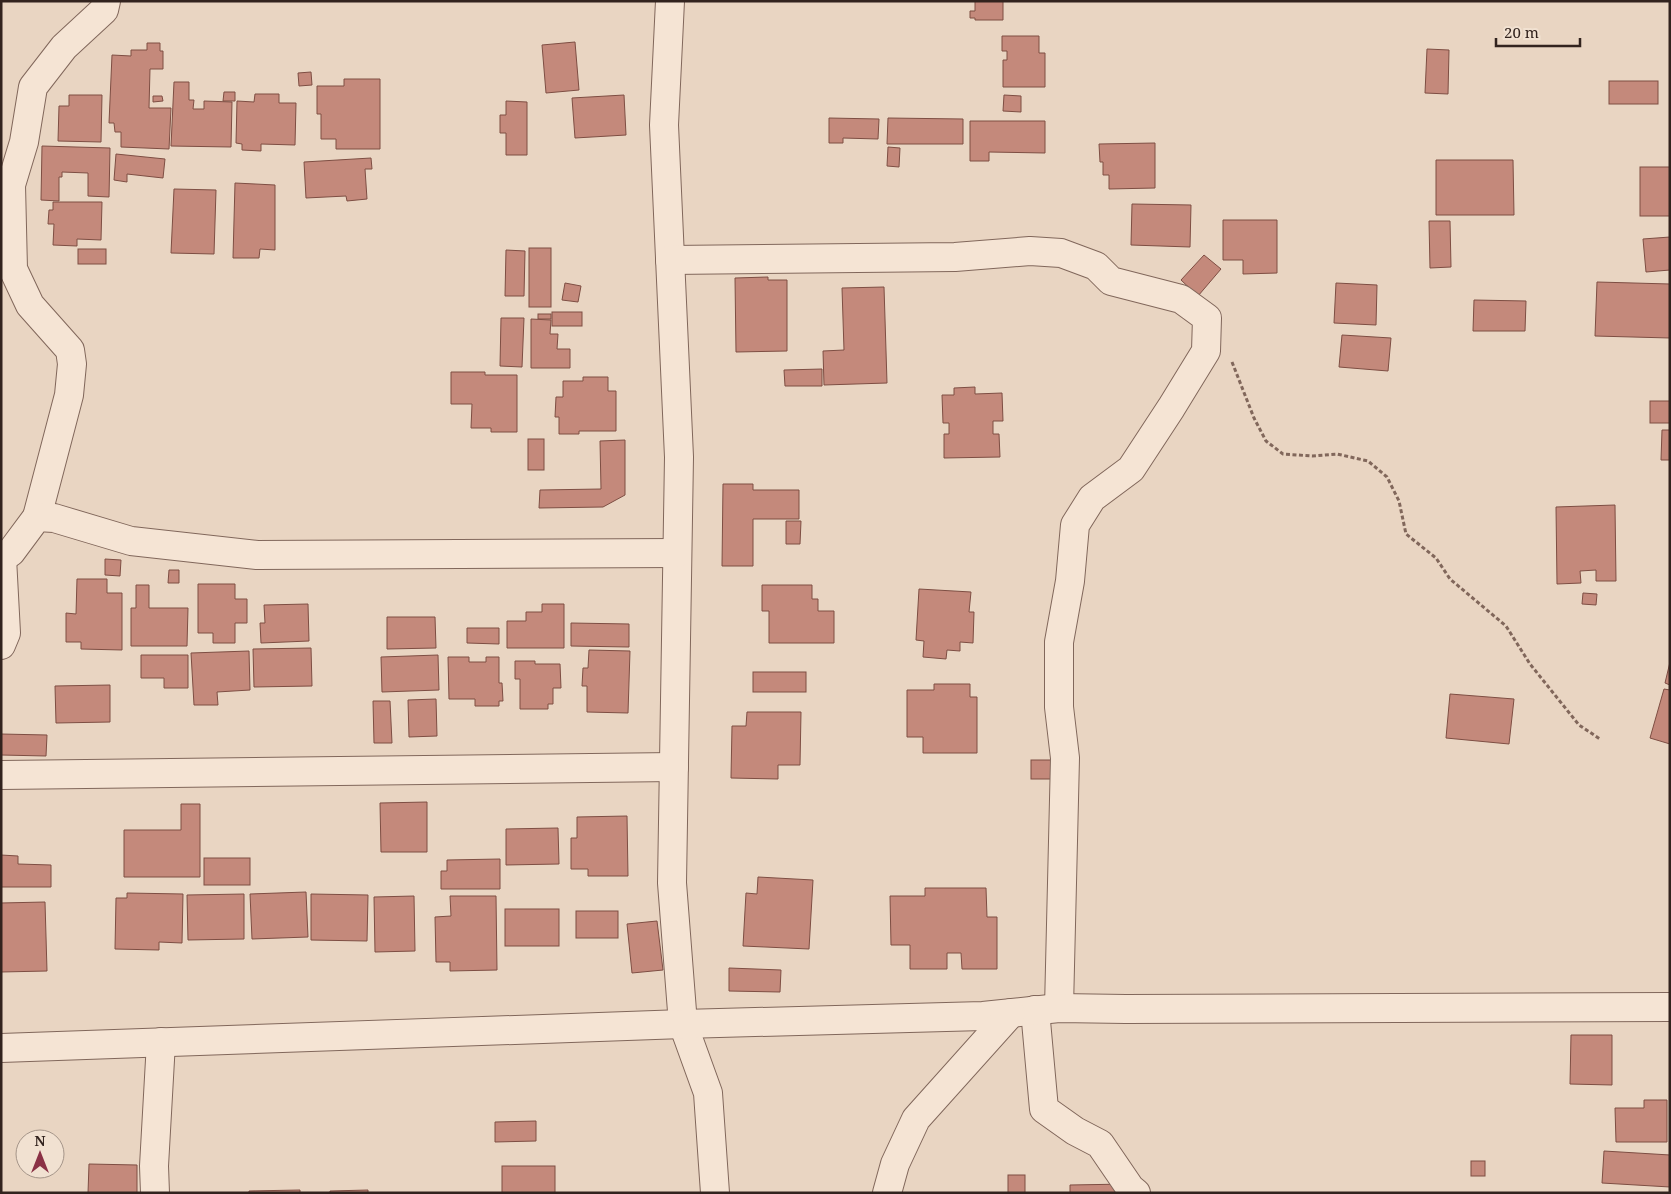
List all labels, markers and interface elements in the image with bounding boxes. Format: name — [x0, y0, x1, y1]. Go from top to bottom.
scale bar — [1496, 15, 1580, 47]
text: 20 m — [1504, 22, 1539, 42]
north arrow — [15, 1129, 65, 1179]
text: N — [34, 1131, 46, 1150]

